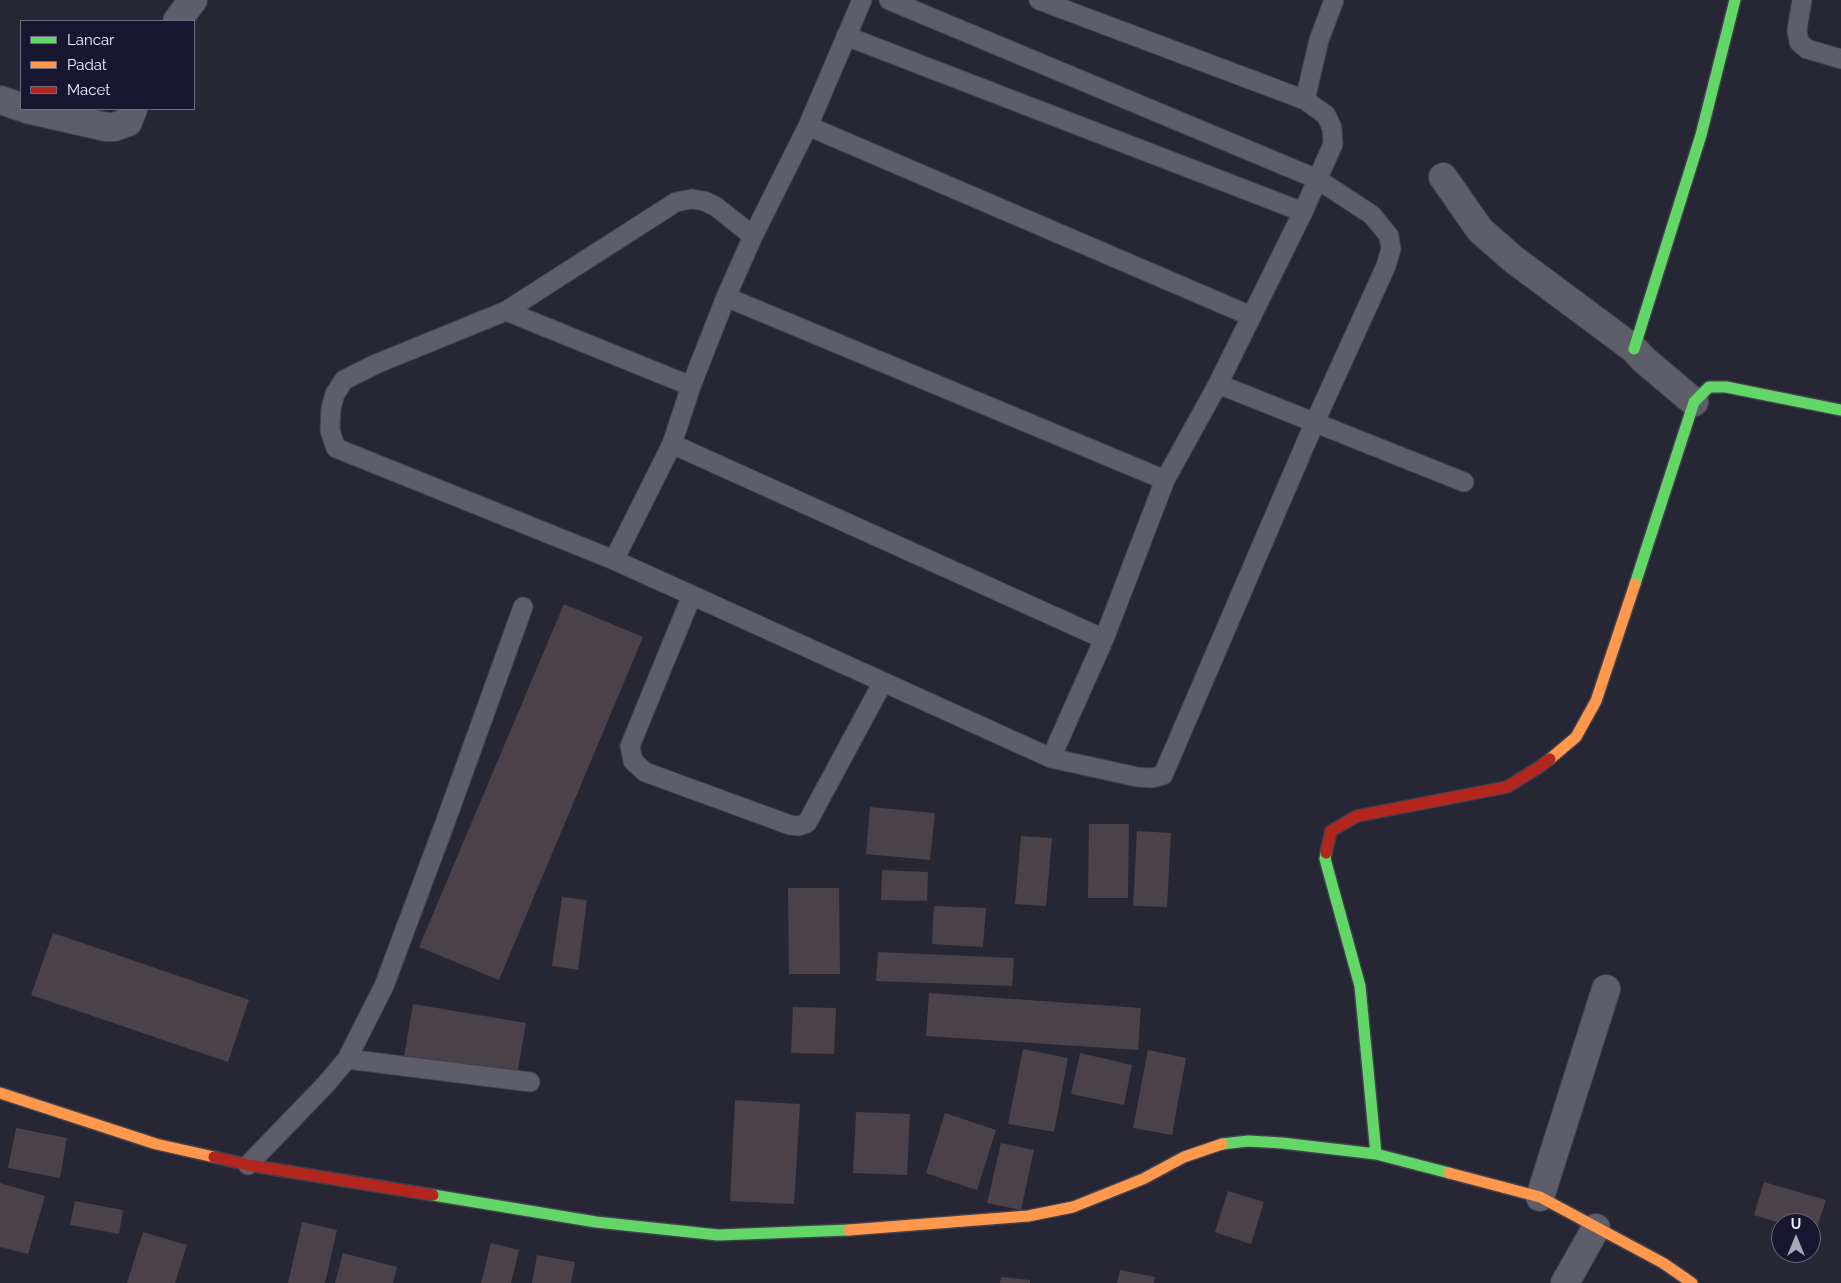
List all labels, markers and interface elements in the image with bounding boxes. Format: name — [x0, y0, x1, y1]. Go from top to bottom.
legend — [20, 20, 195, 110]
text: Lancar — [67, 31, 114, 49]
text: Padat — [67, 56, 107, 74]
text: Macet — [67, 81, 110, 99]
north arrow — [1771, 1213, 1821, 1263]
text: U — [1791, 1216, 1801, 1232]

